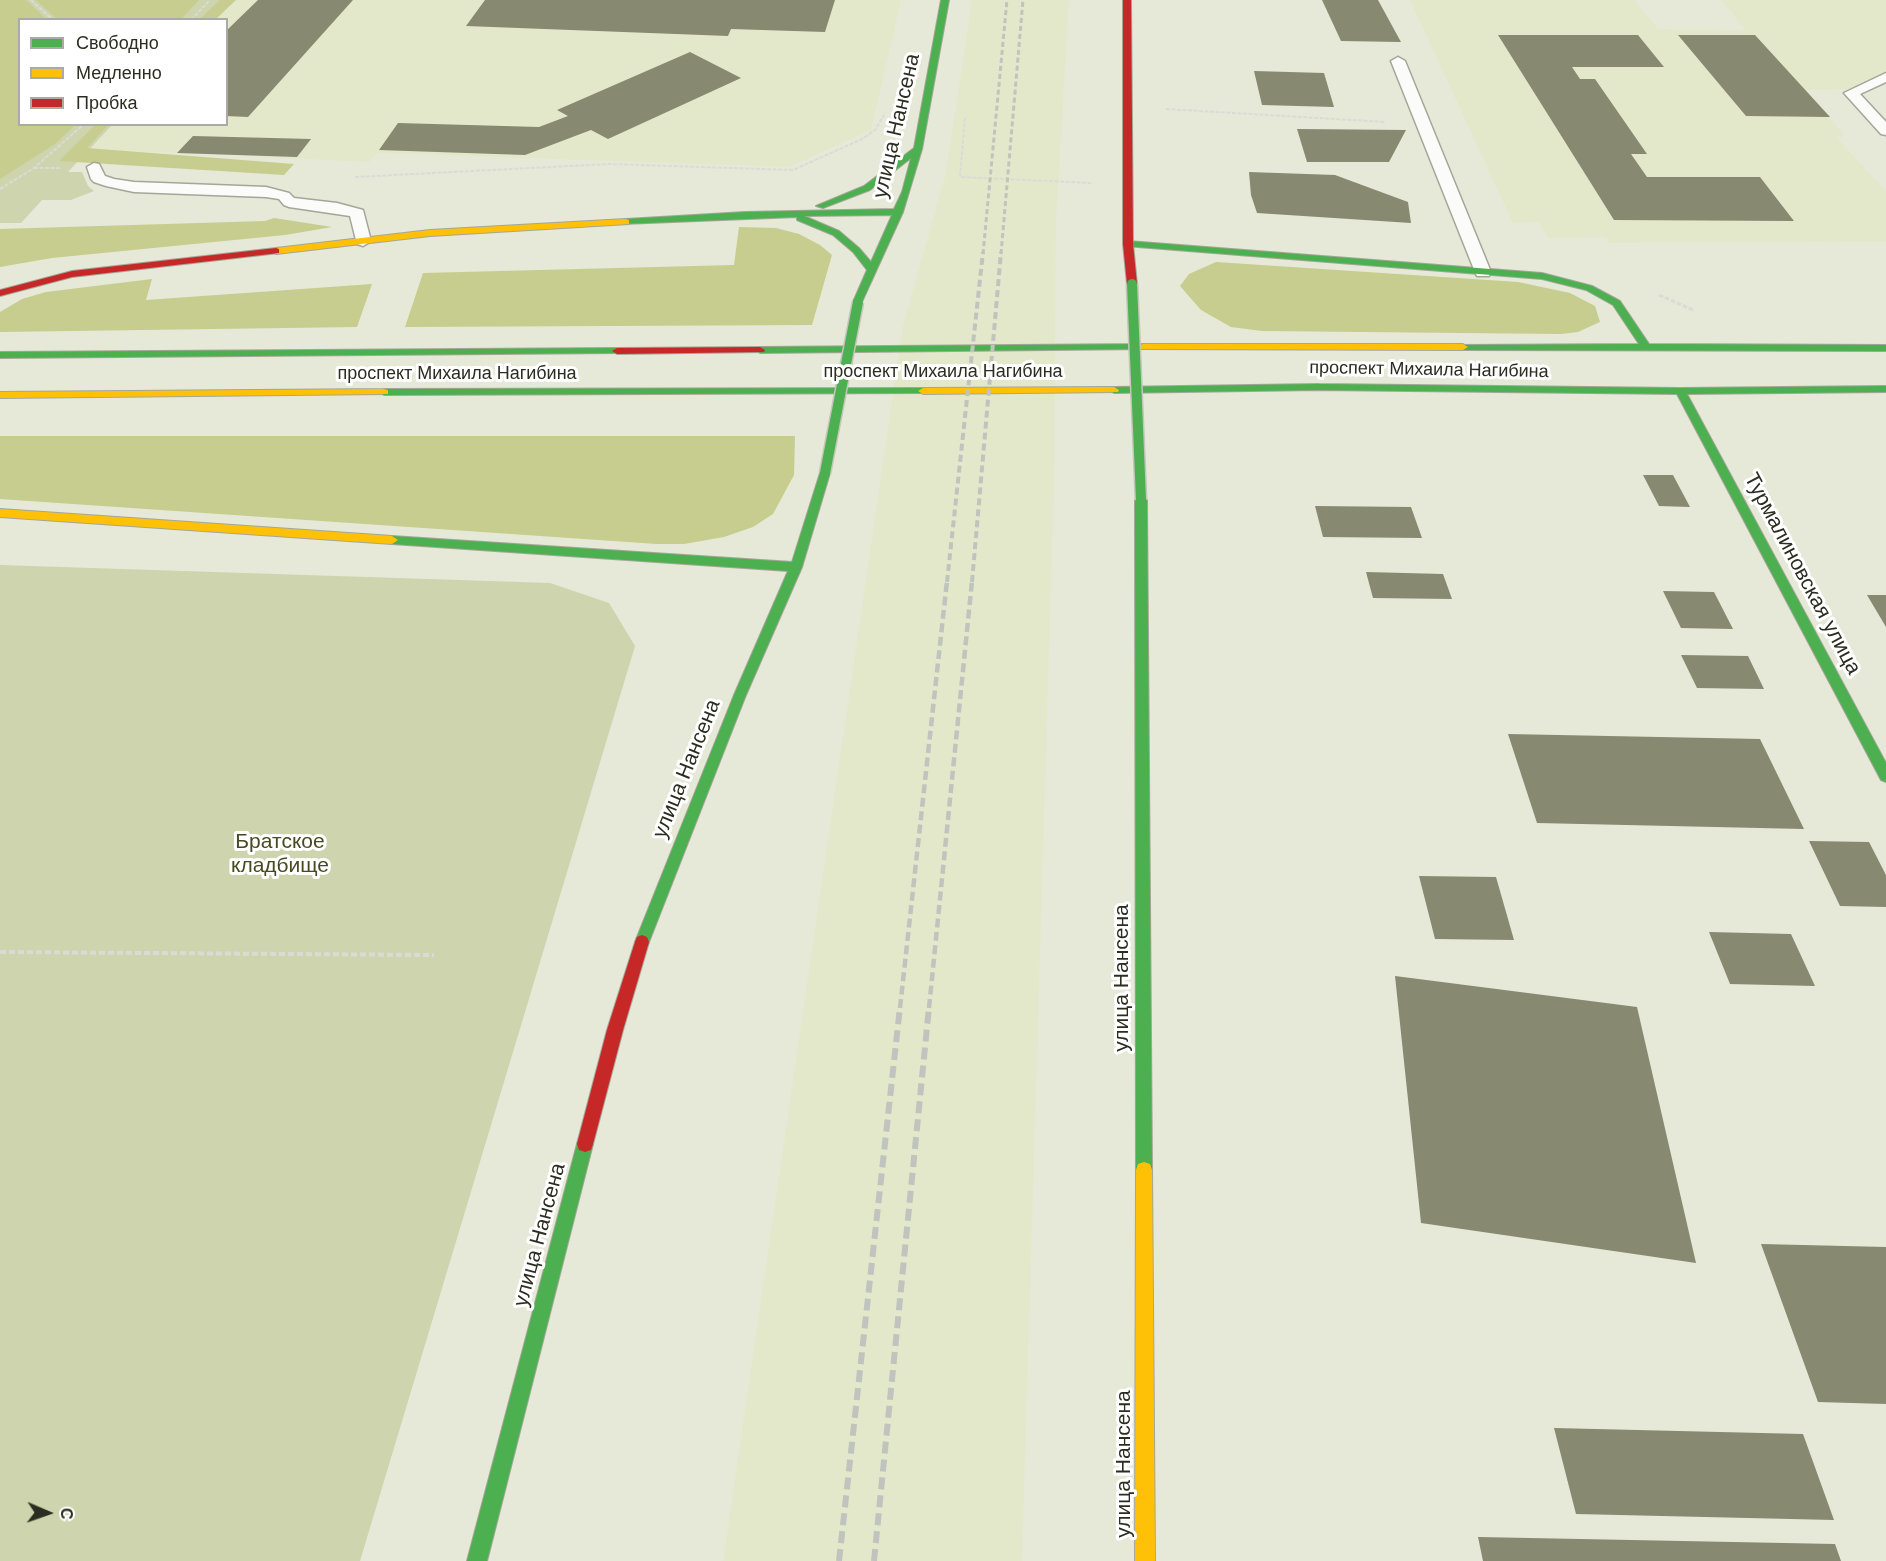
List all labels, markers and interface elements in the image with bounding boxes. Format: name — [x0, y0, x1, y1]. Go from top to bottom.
legend — [18, 18, 228, 126]
text: Свободно — [76, 33, 159, 53]
street label: улица Нансена — [868, 51, 926, 201]
text: Медленно — [76, 63, 162, 83]
text: Пробка — [76, 93, 138, 113]
street label: проспект Михаила Нагибина — [1309, 357, 1549, 383]
street label: проспект Михаила Нагибина — [823, 361, 1063, 383]
street label: проспект Михаила Нагибина — [337, 363, 577, 385]
street label: Турмалиновская улица — [1738, 469, 1866, 679]
street label: улица Нансена — [648, 696, 726, 842]
park label: Братское кладбище — [231, 829, 329, 879]
street label: улица Нансена — [1109, 904, 1135, 1052]
street label: улица Нансена — [509, 1161, 571, 1309]
street label: улица Нансена — [1111, 1390, 1137, 1538]
north arrow — [18, 1483, 78, 1543]
text: С — [58, 1508, 75, 1520]

